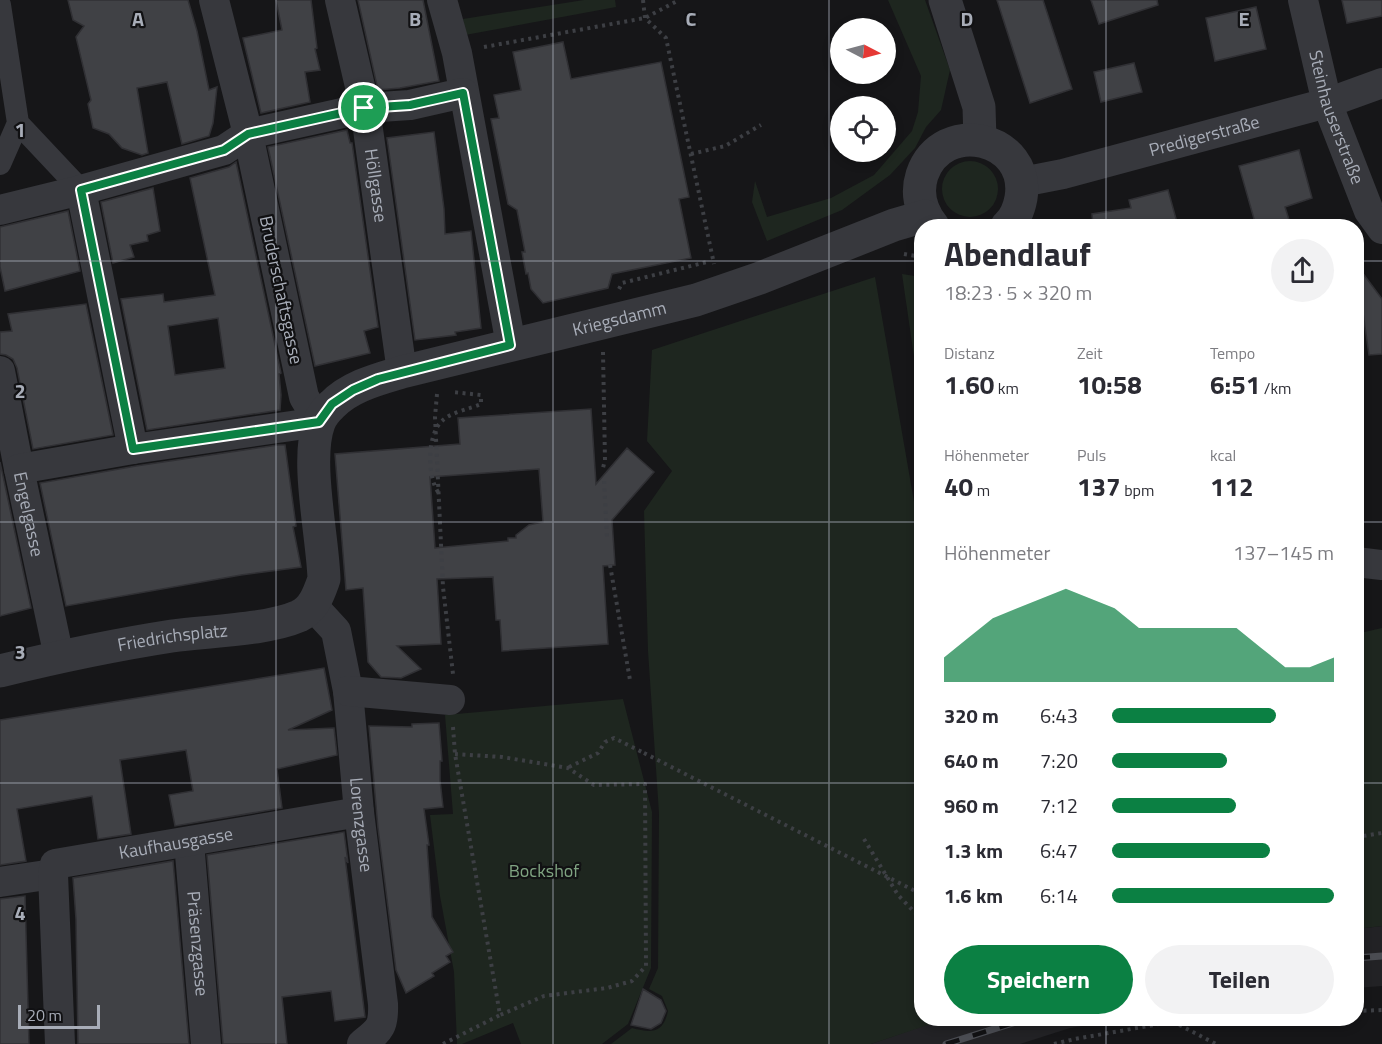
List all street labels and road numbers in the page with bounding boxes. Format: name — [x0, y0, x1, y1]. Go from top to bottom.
street label: Steinhauserstraße — [1302, 47, 1371, 188]
street label: Predigerstraße — [1146, 108, 1262, 163]
street label: Höllgasse — [358, 147, 395, 224]
street label: Bruderschaftsgasse — [253, 213, 310, 367]
street label: Kriegsdamm — [569, 294, 669, 343]
street label: Engelgasse — [7, 469, 51, 559]
street label: Friedrichsplatz — [115, 616, 229, 658]
street label: Lorenzgasse — [343, 776, 380, 874]
street label: Kaufhausgasse — [117, 820, 235, 866]
street label: Präsenzgasse — [180, 890, 216, 997]

